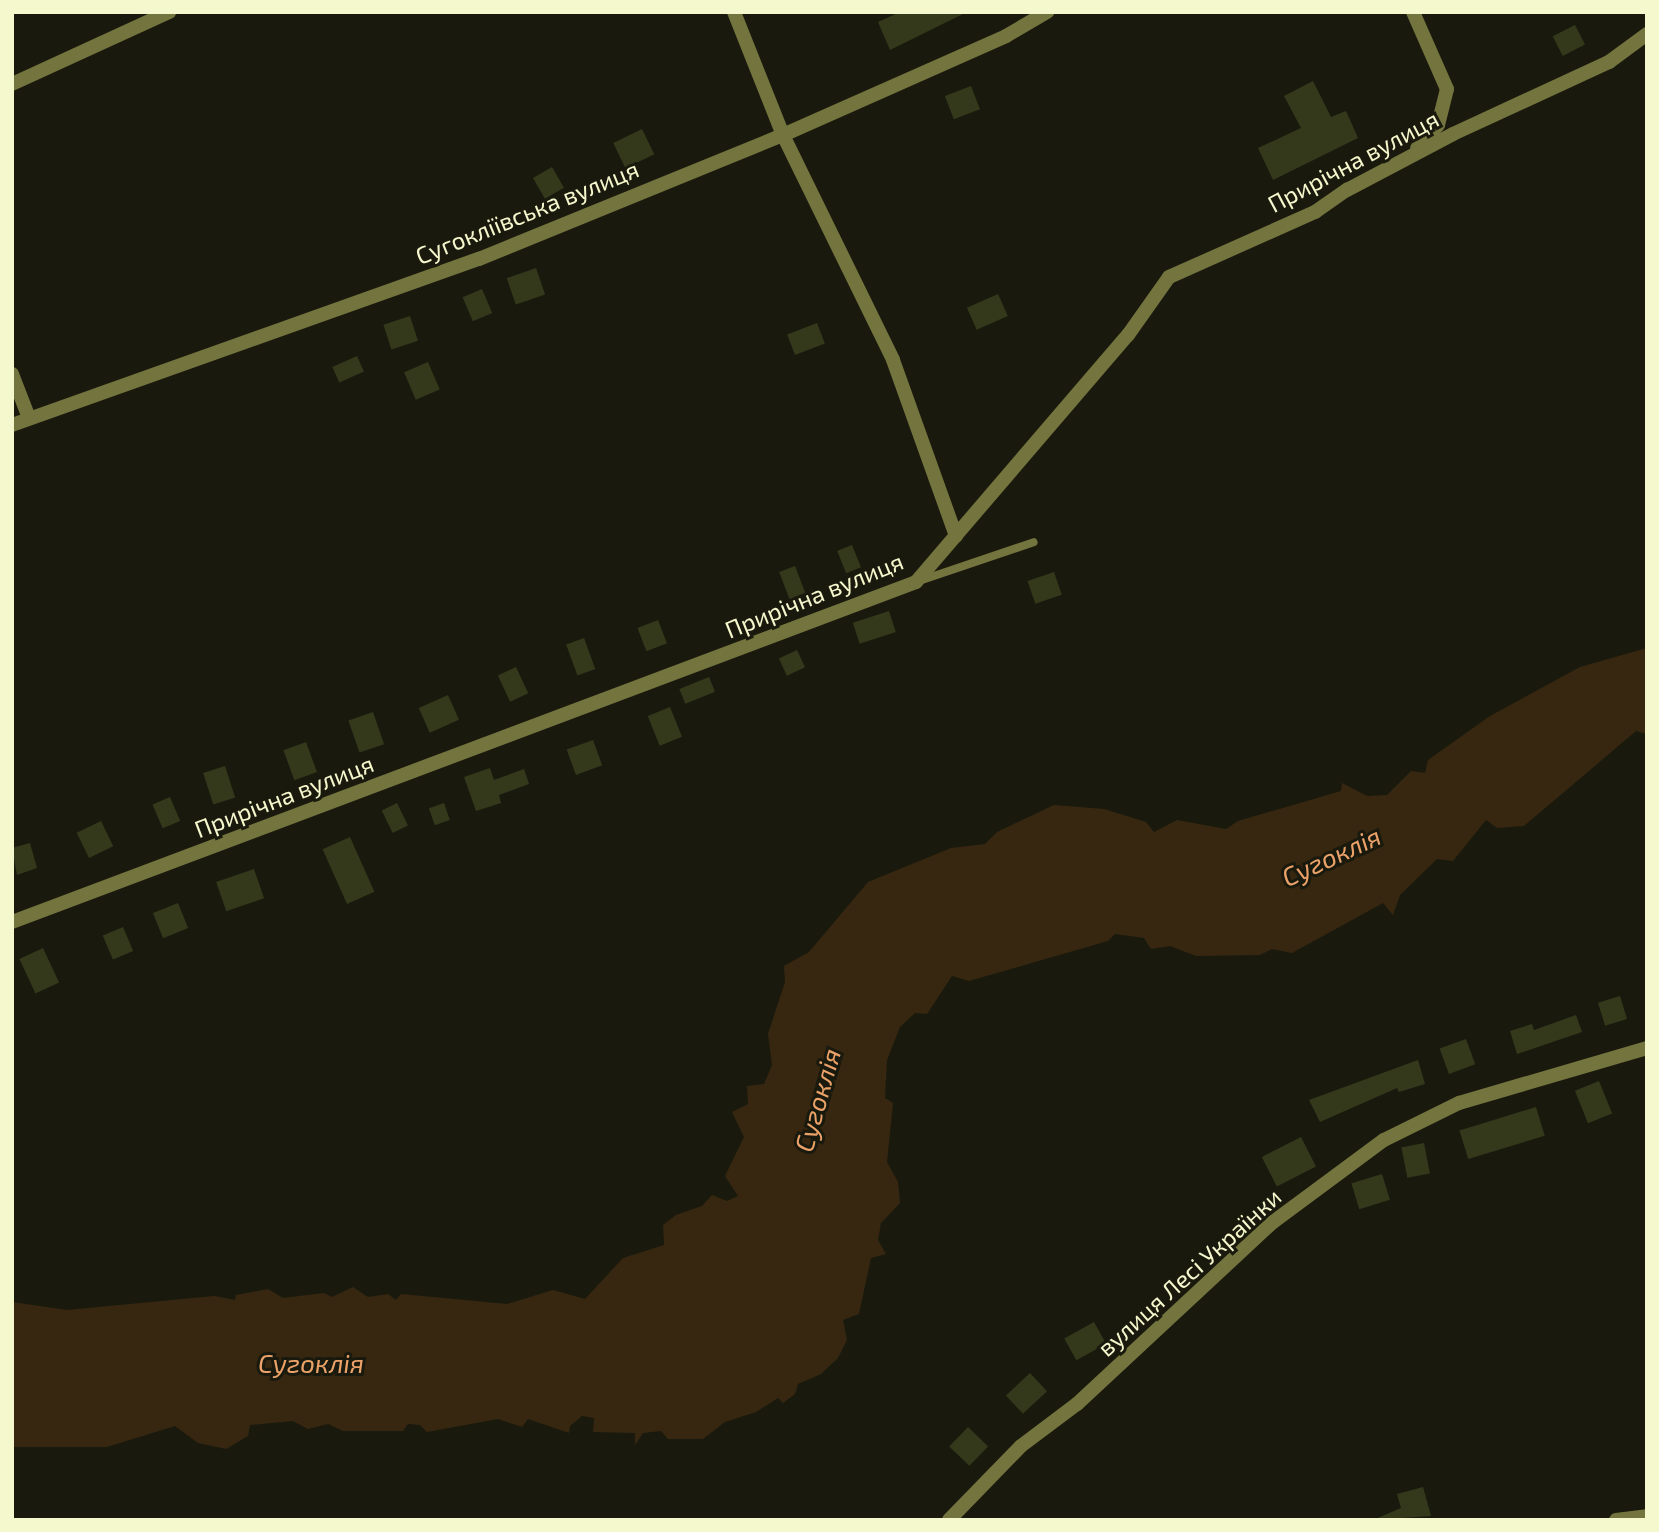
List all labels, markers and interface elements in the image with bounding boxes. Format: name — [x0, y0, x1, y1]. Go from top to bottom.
street label: Прирічна вулиця — [1263, 104, 1443, 218]
street label: Сугокліївська вулиця — [411, 154, 643, 270]
street label: Прирічна вулиця — [721, 546, 907, 644]
street label: Прирічна вулиця — [190, 749, 378, 843]
water label: Сугоклія — [1276, 819, 1386, 893]
water label: Сугоклія — [787, 1045, 847, 1155]
street label: вулиця Лесі Українки — [1091, 1182, 1287, 1362]
water label: Сугоклія — [258, 1347, 364, 1379]

